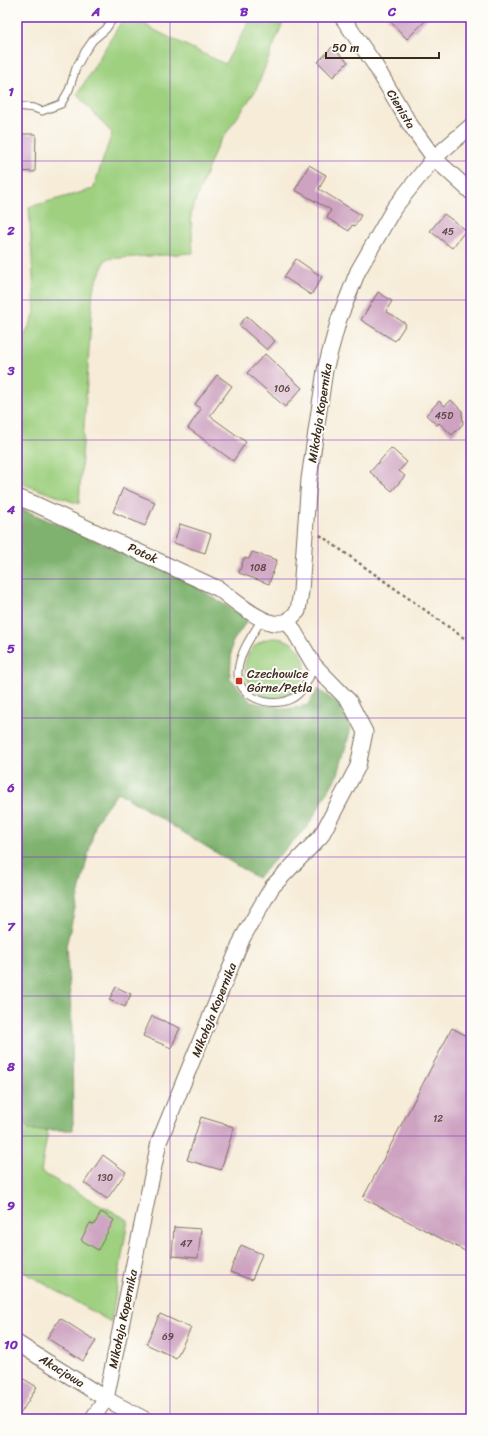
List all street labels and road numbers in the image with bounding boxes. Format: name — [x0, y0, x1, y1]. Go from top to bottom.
street label: Cienista — [380, 85, 422, 133]
street label: Mikołaja Kopernika — [301, 361, 339, 464]
street label: Potok — [124, 536, 162, 570]
street label: Mikołaja Kopernika — [185, 958, 243, 1061]
street label: Mikołaja Kopernika — [102, 1267, 144, 1370]
street label: Akacjowa — [34, 1348, 89, 1394]

